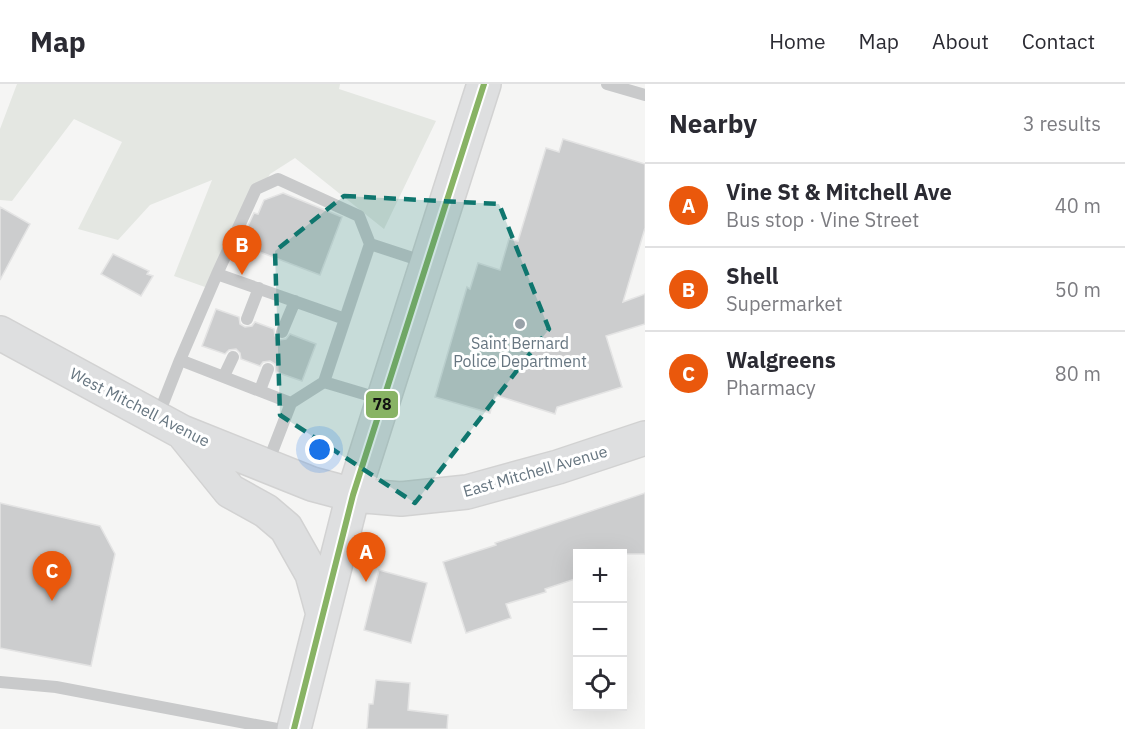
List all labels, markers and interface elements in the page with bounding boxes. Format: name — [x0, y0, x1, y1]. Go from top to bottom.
text: Map — [30, 23, 86, 60]
text: Home — [769, 27, 826, 55]
text: Map — [859, 27, 899, 55]
text: About — [932, 27, 989, 55]
text: Contact — [1022, 27, 1095, 55]
text: Nearby — [669, 106, 757, 140]
text: 3 results — [1023, 110, 1101, 137]
text: Vine St & Mitchell Ave — [726, 177, 952, 206]
text: A — [682, 192, 695, 219]
text: 40 m — [1055, 192, 1101, 219]
text: Bus stop · Vine Street — [726, 206, 919, 233]
pin: B — [222, 226, 262, 275]
text: Shell — [726, 261, 778, 290]
text: B — [682, 276, 695, 303]
text: 50 m — [1055, 276, 1101, 303]
text: Supermarket — [726, 290, 843, 317]
marker: Saint Bernard Police Department — [513, 317, 527, 331]
place label: Saint Bernard Police Department — [453, 333, 587, 371]
text: Walgreens — [726, 345, 836, 374]
text: C — [682, 360, 695, 387]
text: 80 m — [1055, 360, 1101, 387]
street label: West Mitchell Avenue — [67, 363, 213, 451]
text: Pharmacy — [726, 374, 816, 401]
line badge: 78 — [365, 390, 399, 419]
text: 78 — [372, 394, 392, 414]
your location — [305, 435, 334, 464]
street label: East Mitchell Avenue — [461, 441, 610, 501]
pin: A — [346, 532, 386, 582]
map controls — [573, 549, 627, 711]
button: + — [573, 549, 627, 603]
pin: C — [32, 552, 72, 601]
button: − — [573, 603, 627, 657]
button: locate — [573, 657, 627, 711]

